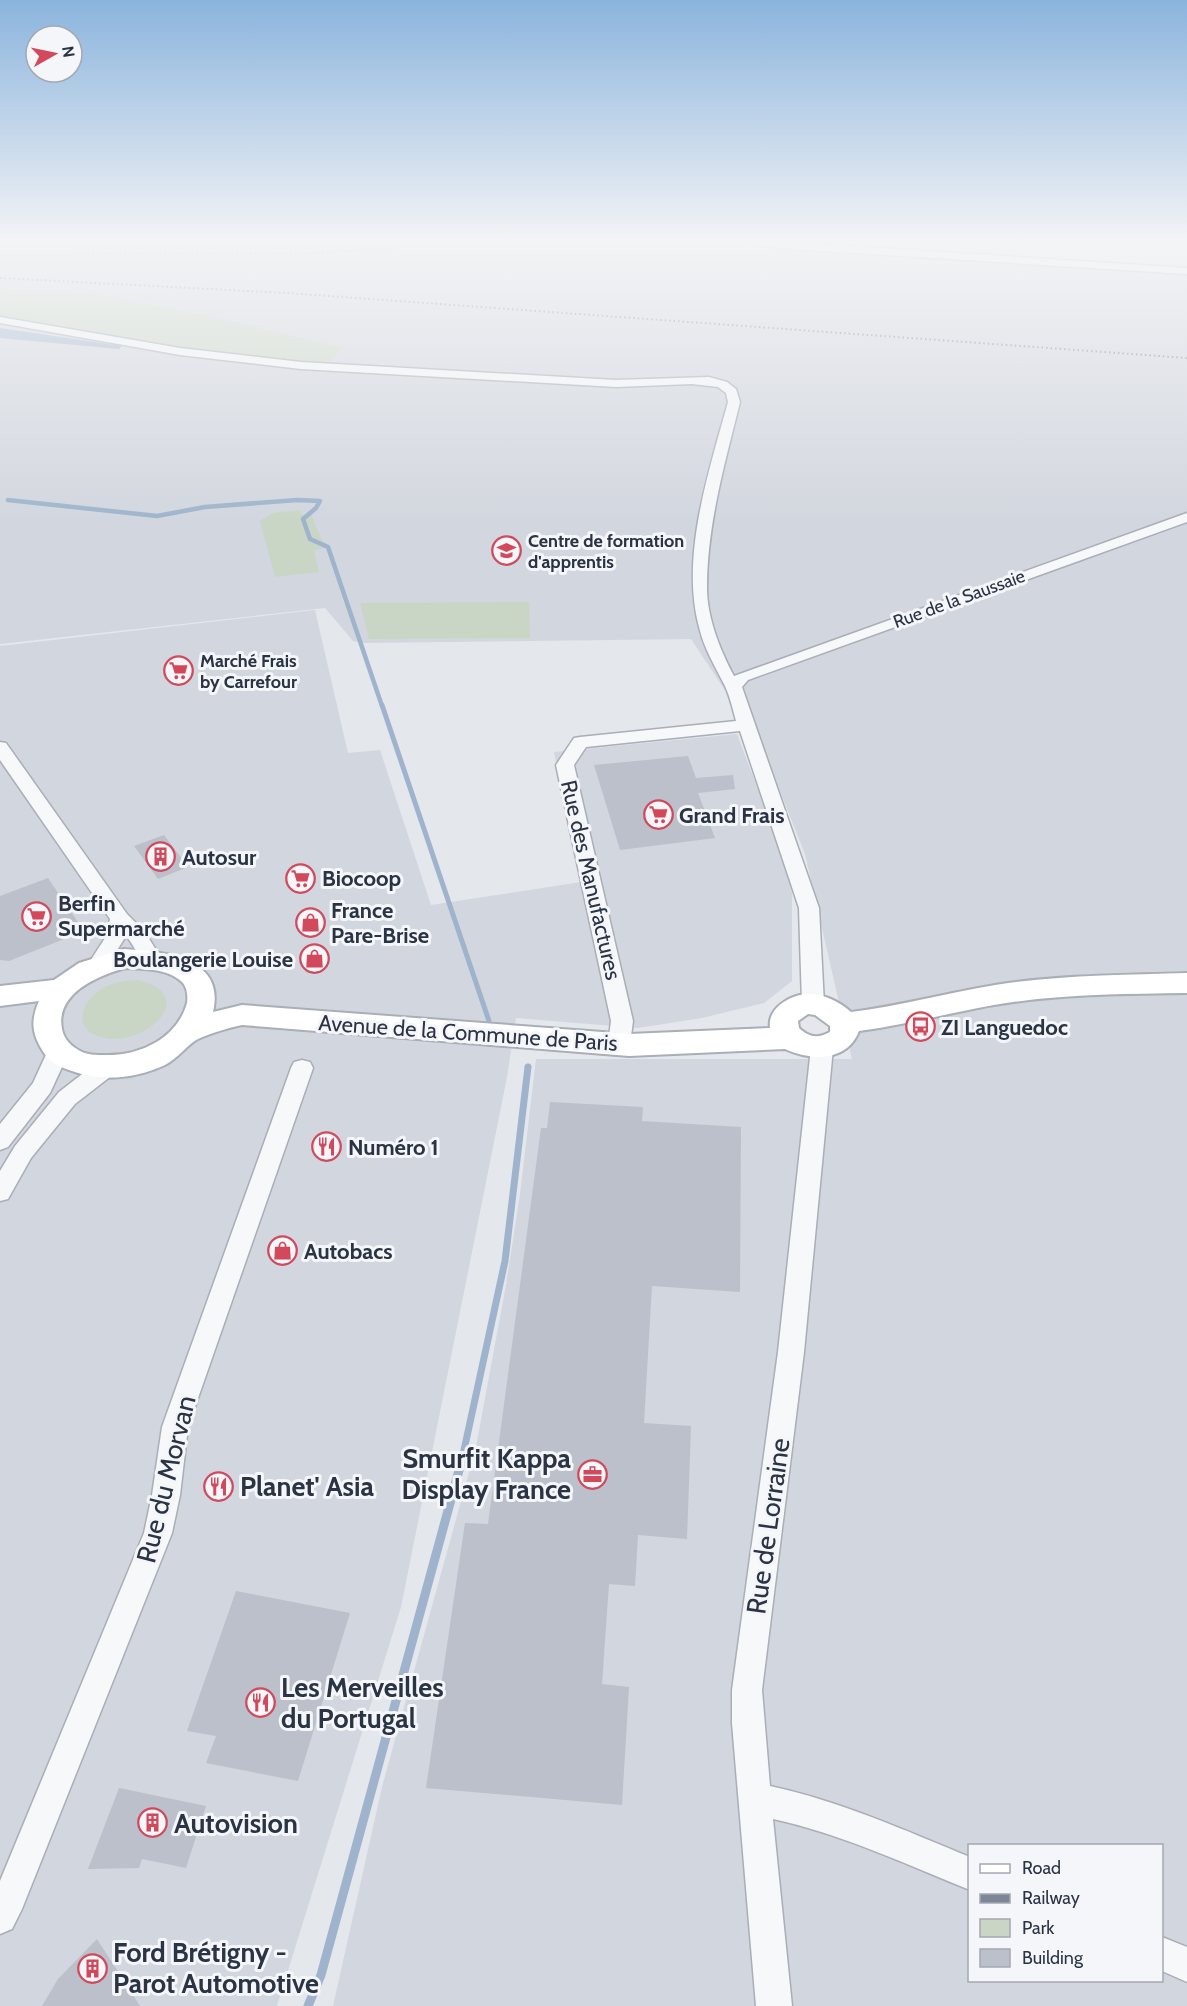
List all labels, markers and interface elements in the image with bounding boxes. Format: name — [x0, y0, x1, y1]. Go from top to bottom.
north arrow — [24, 24, 84, 84]
text: N — [58, 45, 79, 59]
place label: Centre de formation d'apprentis — [528, 530, 684, 573]
school or university icon: Centre de formation d'apprentis — [491, 535, 523, 567]
street label: Rue de la Saussaie — [890, 565, 1028, 633]
place label: Marché Frais by Carrefour — [200, 650, 297, 693]
supermarket icon: Marché Frais by Carrefour — [163, 655, 195, 687]
street label: Rue des Manufactures — [555, 778, 627, 982]
supermarket icon: Grand Frais — [642, 799, 674, 831]
place label: Grand Frais — [679, 802, 785, 829]
building icon: Autosur — [145, 841, 177, 873]
place label: Autosur — [182, 844, 257, 871]
supermarket icon: Biocoop — [285, 862, 317, 894]
place label: Biocoop — [322, 865, 401, 892]
place label: Berfin Supermarché — [58, 890, 185, 942]
place label: France Pare-Brise — [331, 897, 429, 949]
supermarket icon: Berfin Supermarché — [21, 900, 53, 932]
shop icon: France Pare-Brise — [294, 907, 326, 939]
shop icon: Boulangerie Louise — [298, 943, 330, 975]
place label: Boulangerie Louise — [113, 946, 293, 973]
street label: Avenue de la Commune de Paris — [318, 1009, 618, 1057]
bus stop icon: ZI Languedoc — [904, 1011, 936, 1043]
place label: ZI Languedoc — [941, 1014, 1068, 1041]
restaurant icon: Numéro 1 — [311, 1131, 343, 1163]
place label: Numéro 1 — [348, 1134, 439, 1161]
shop icon: Autobacs — [267, 1235, 299, 1267]
place label: Autobacs — [304, 1238, 392, 1265]
street label: Rue du Morvan — [129, 1392, 203, 1566]
street label: Rue de Lorraine — [739, 1436, 797, 1616]
place label: Smurfit Kappa Display France — [401, 1442, 572, 1506]
office icon: Smurfit Kappa Display France — [576, 1458, 608, 1490]
restaurant icon: Planet' Asia — [203, 1470, 235, 1502]
place label: Planet' Asia — [240, 1470, 374, 1503]
place label: Les Merveilles du Portugal — [281, 1671, 444, 1735]
restaurant icon: Les Merveilles du Portugal — [244, 1687, 276, 1719]
building icon: Autovision — [137, 1807, 169, 1839]
place label: Autovision — [174, 1807, 298, 1840]
legend — [968, 1844, 1163, 1982]
text: Road — [1022, 1857, 1061, 1879]
text: Railway — [1022, 1887, 1080, 1909]
text: Park — [1022, 1917, 1055, 1939]
place label: Ford Brétigny - Parot Automotive — [113, 1936, 319, 2000]
text: Building — [1022, 1947, 1084, 1969]
building icon: Ford Brétigny - Parot Automotive — [76, 1952, 108, 1984]

